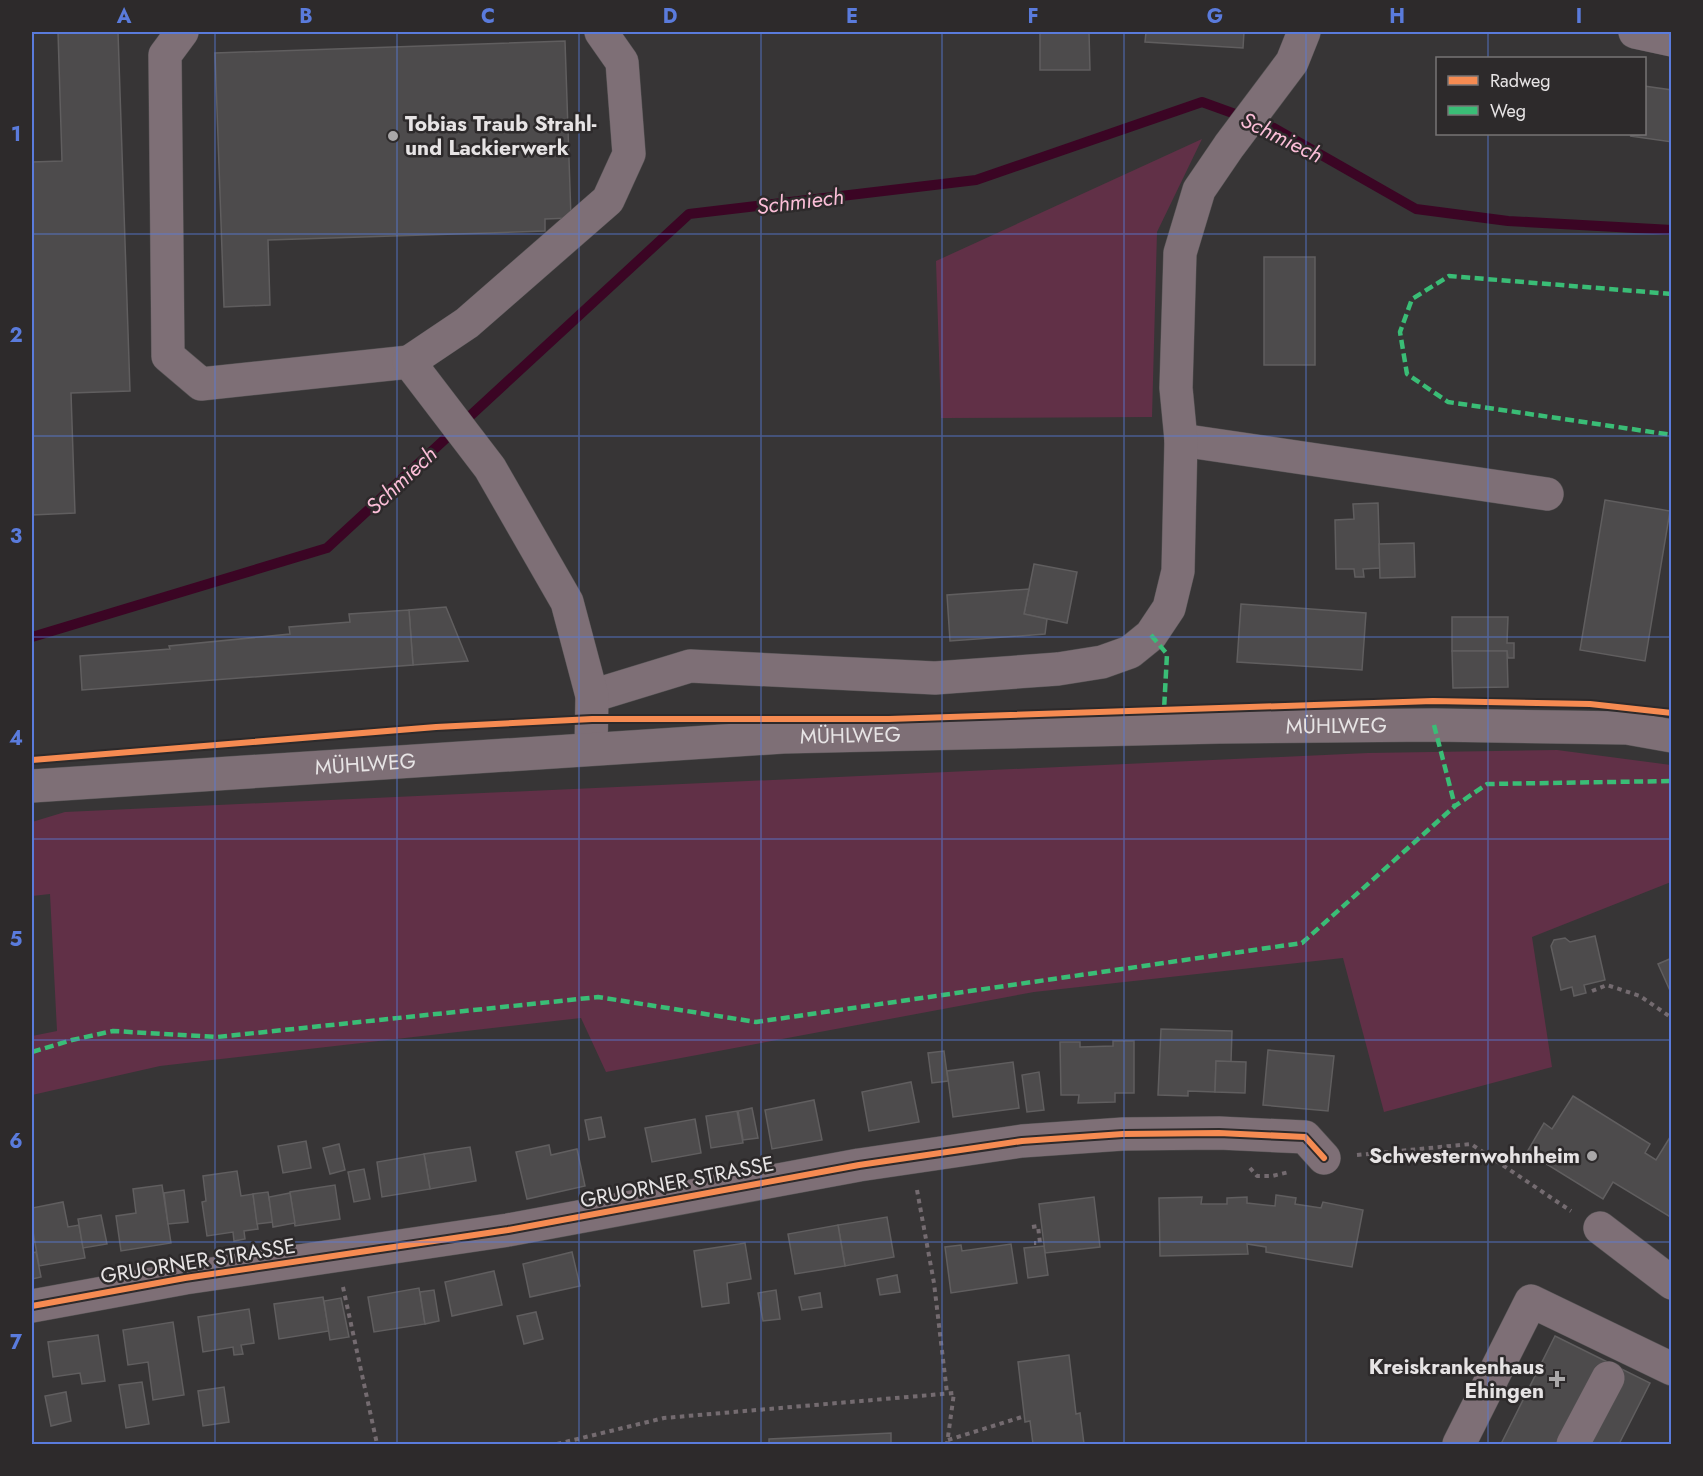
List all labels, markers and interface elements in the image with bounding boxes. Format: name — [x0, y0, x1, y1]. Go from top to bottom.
text: A — [116, 2, 132, 31]
text: B — [299, 2, 313, 31]
text: C — [481, 2, 495, 31]
text: D — [663, 2, 677, 31]
text: E — [846, 2, 858, 31]
text: F — [1027, 2, 1039, 31]
text: G — [1207, 2, 1223, 31]
text: H — [1389, 2, 1405, 31]
text: I — [1576, 2, 1582, 31]
legend — [1436, 57, 1646, 135]
text: Radweg — [1490, 68, 1551, 94]
text: Weg — [1490, 98, 1526, 124]
water label: Schmiech — [1236, 103, 1328, 171]
place label: Tobias Traub Strahl- und Lackierwerk — [405, 109, 597, 163]
text: 1 — [11, 120, 21, 149]
marker: Tobias Traub Strahl- und Lackierwerk — [386, 129, 400, 143]
water label: Schmiech — [755, 180, 845, 222]
text: 2 — [9, 321, 23, 350]
water label: Schmiech — [358, 438, 444, 522]
text: 3 — [10, 522, 22, 551]
street label: MÜHLWEG — [1286, 710, 1387, 741]
street label: MÜHLWEG — [799, 719, 901, 752]
text: 4 — [9, 724, 23, 753]
street label: MÜHLWEG — [314, 746, 417, 783]
text: 5 — [10, 925, 23, 954]
text: 6 — [9, 1127, 23, 1156]
place label: Schwesternwohnheim — [1369, 1141, 1580, 1171]
street label: GRUORNER STRASSE — [578, 1148, 776, 1216]
marker: Schwesternwohnheim — [1585, 1149, 1599, 1163]
street label: GRUORNER STRASSE — [98, 1231, 298, 1291]
text: 7 — [10, 1328, 23, 1357]
place label: Kreiskrankenhaus Ehingen — [1369, 1352, 1544, 1406]
marker: Kreiskrankenhaus Ehingen — [1548, 1370, 1566, 1388]

